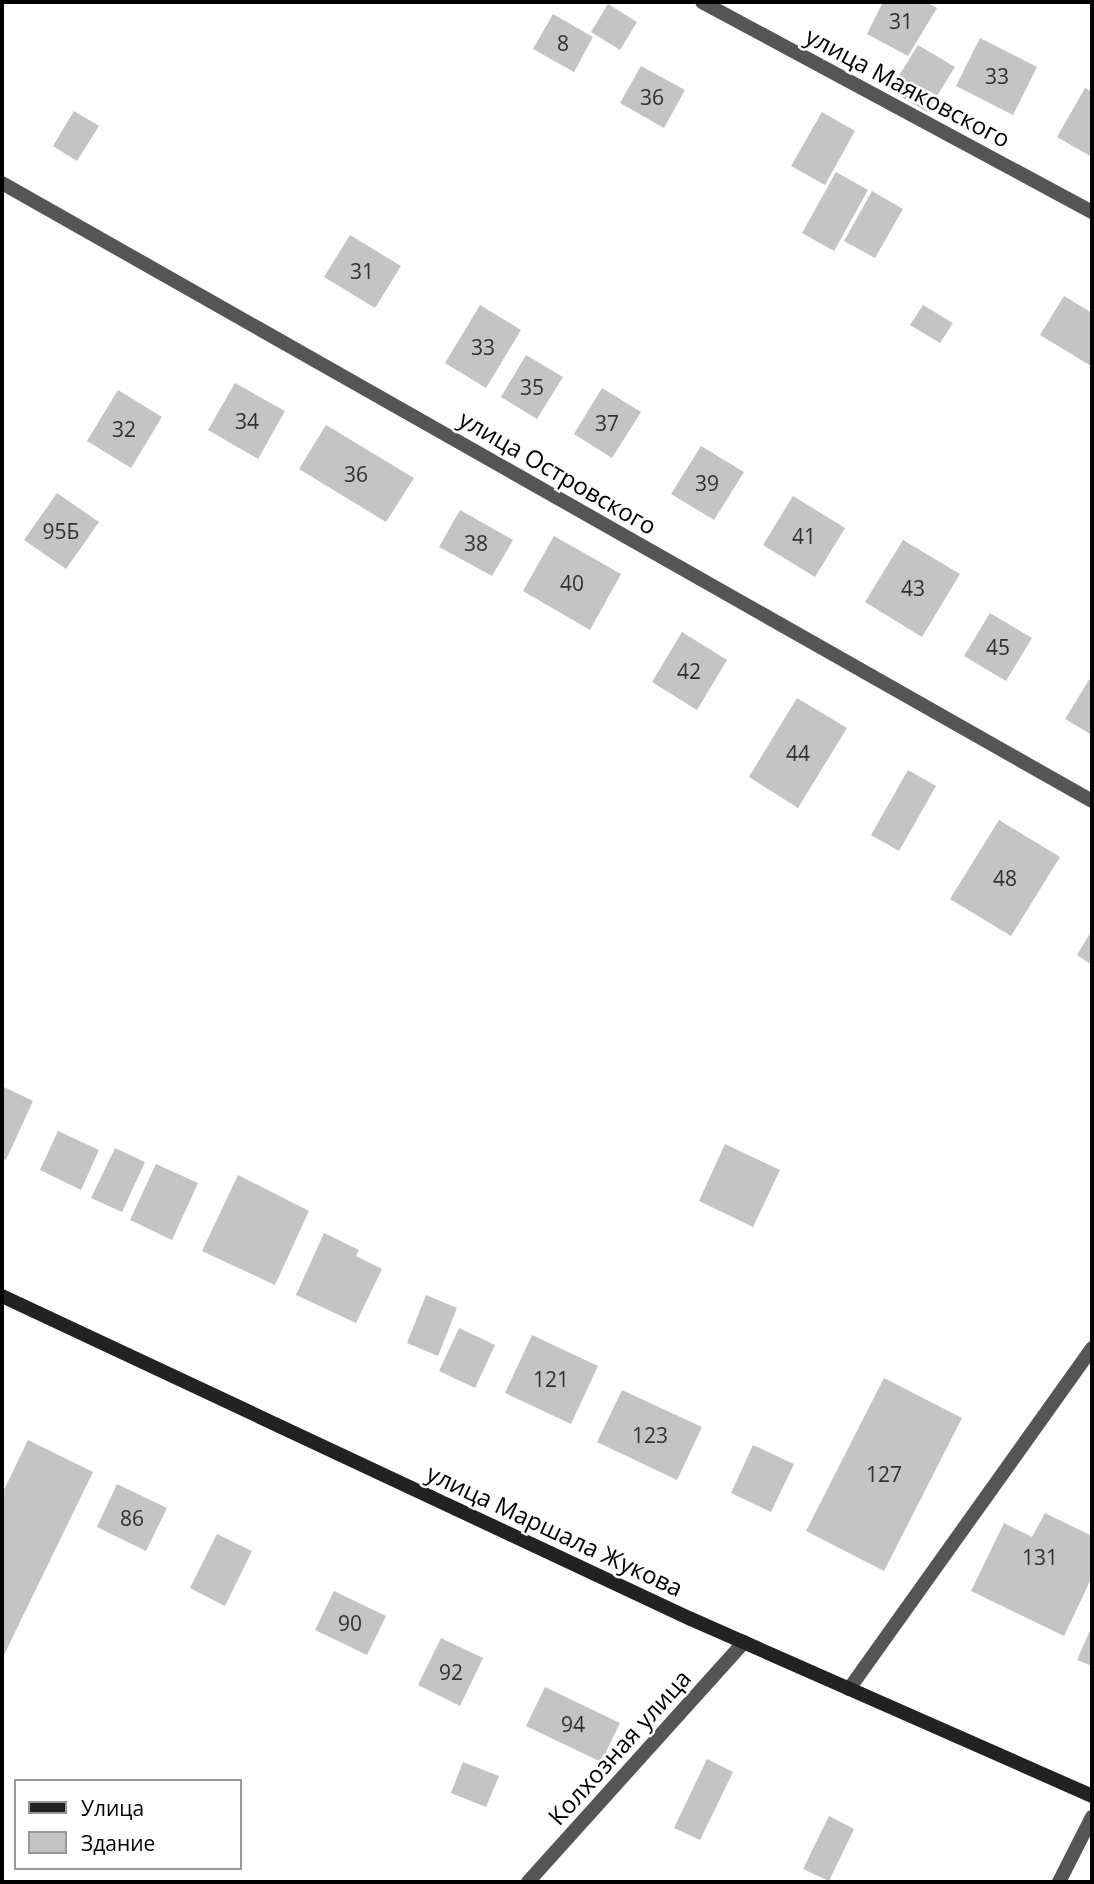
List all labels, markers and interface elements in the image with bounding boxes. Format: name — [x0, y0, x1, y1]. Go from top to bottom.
house number: 31 — [889, 8, 913, 34]
street label: улица Маяковского — [801, 21, 1015, 153]
house number: 8 — [557, 30, 569, 56]
house number: 33 — [985, 63, 1009, 89]
house number: 36 — [640, 84, 664, 110]
house number: 31 — [350, 258, 374, 284]
house number: 33 — [471, 334, 495, 360]
house number: 35 — [520, 374, 544, 400]
street label: улица Островского — [454, 404, 662, 540]
house number: 34 — [235, 408, 259, 434]
house number: 37 — [595, 410, 619, 436]
house number: 32 — [112, 416, 136, 442]
house number: 36 — [344, 461, 368, 487]
house number: 39 — [695, 470, 719, 496]
house number: 95Б — [43, 518, 79, 544]
house number: 41 — [792, 523, 816, 549]
house number: 38 — [464, 530, 488, 556]
house number: 40 — [560, 570, 584, 596]
house number: 43 — [901, 575, 925, 601]
house number: 45 — [986, 634, 1010, 660]
house number: 42 — [677, 658, 701, 684]
house number: 44 — [786, 740, 810, 766]
house number: 48 — [993, 865, 1017, 891]
house number: 121 — [533, 1366, 569, 1392]
house number: 123 — [632, 1422, 668, 1448]
street label: улица Маршала Жукова — [422, 1458, 688, 1602]
house number: 127 — [866, 1461, 902, 1487]
house number: 86 — [120, 1505, 144, 1531]
house number: 131 — [1022, 1544, 1058, 1570]
house number: 90 — [338, 1610, 362, 1636]
house number: 92 — [439, 1659, 463, 1685]
street label: Колхозная улица — [542, 1663, 696, 1831]
house number: 94 — [561, 1711, 585, 1737]
legend — [14, 1779, 242, 1870]
text: Улица — [81, 1794, 144, 1822]
text: Здание — [81, 1829, 155, 1857]

